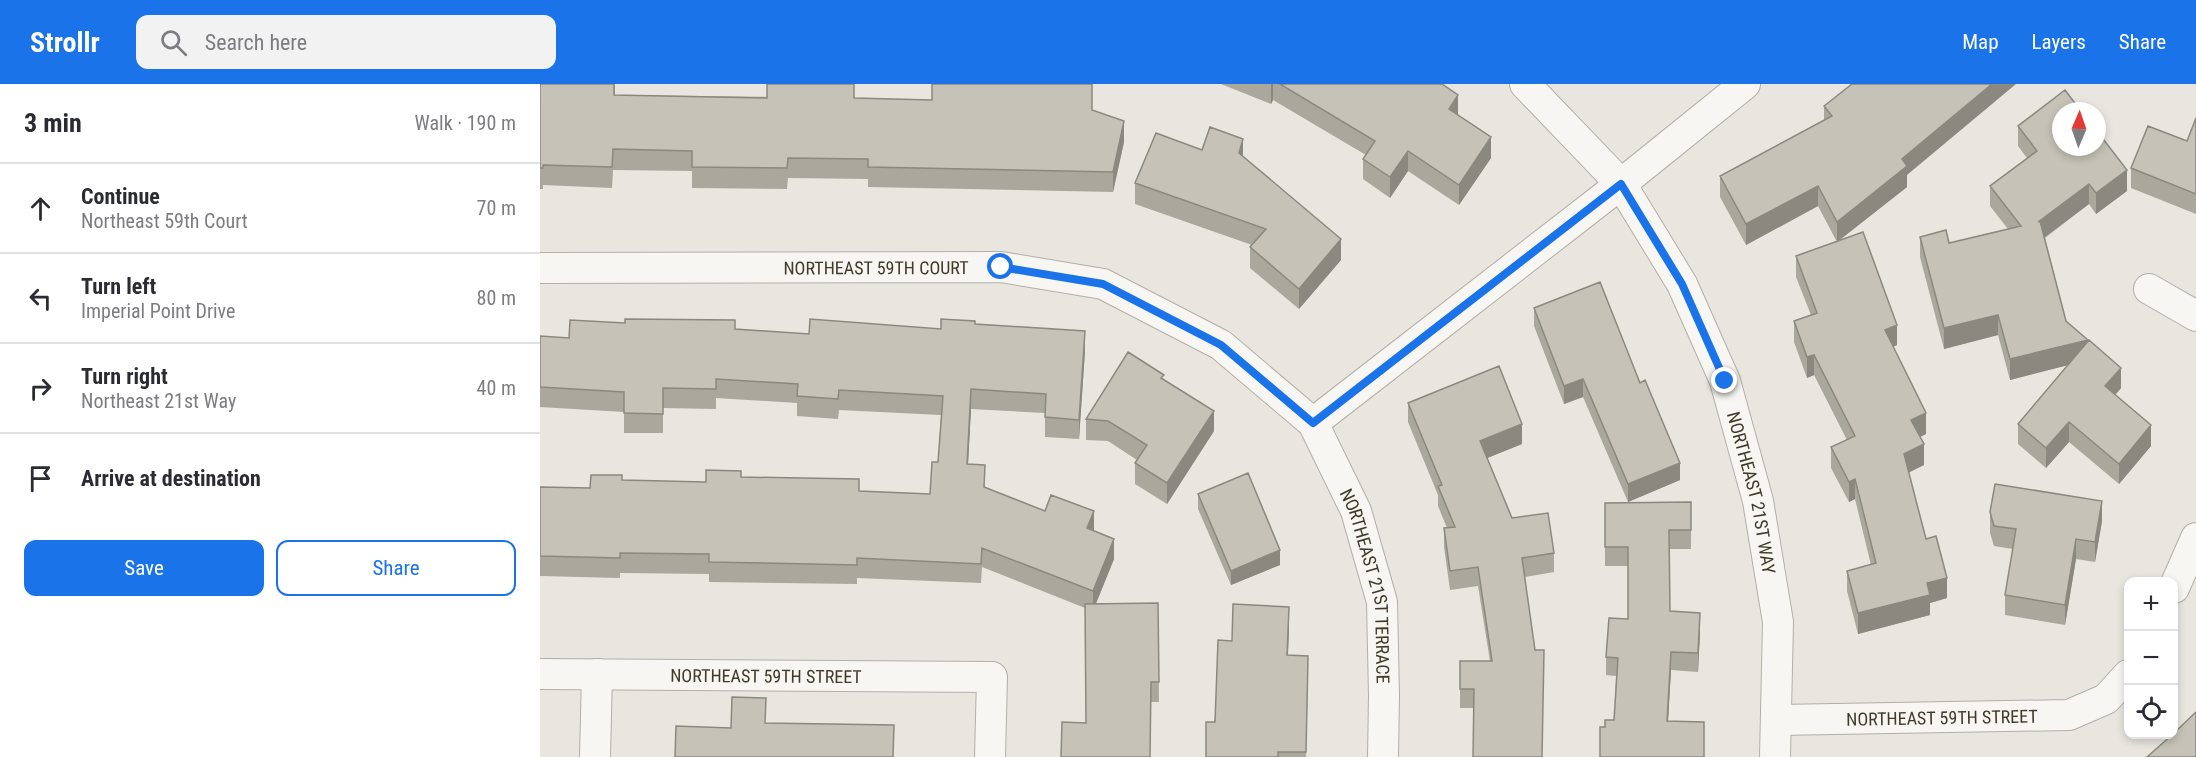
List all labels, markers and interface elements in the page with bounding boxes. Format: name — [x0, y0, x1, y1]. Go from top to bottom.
search box — [136, 15, 556, 69]
text: Strollr — [30, 26, 100, 59]
icon: search — [157, 26, 190, 59]
text: Search here — [205, 30, 307, 55]
text: Map — [1962, 30, 1999, 54]
text: Layers — [2032, 30, 2086, 54]
text: Share — [2119, 30, 2166, 54]
north arrow — [2052, 102, 2106, 156]
text: 3 min — [24, 108, 82, 138]
text: Walk · 190 m — [415, 111, 516, 135]
text: Continue — [81, 184, 160, 209]
icon: ahead — [24, 192, 57, 225]
text: 70 m — [477, 196, 516, 220]
text: Northeast 59th Court — [81, 209, 248, 233]
route start — [987, 253, 1013, 279]
street label: NORTHEAST 59TH COURT — [783, 257, 969, 278]
text: Turn left — [81, 274, 156, 299]
icon: left — [24, 282, 57, 315]
text: 80 m — [477, 286, 516, 310]
text: Imperial Point Drive — [81, 299, 235, 323]
text: Turn right — [81, 364, 168, 389]
route end — [1711, 367, 1737, 393]
icon: right — [24, 372, 57, 405]
text: 40 m — [477, 376, 516, 400]
text: Northeast 21st Way — [81, 389, 236, 413]
street label: NORTHEAST 21ST WAY — [1723, 409, 1780, 576]
icon: arrive — [24, 462, 57, 495]
text: Arrive at destination — [81, 466, 261, 491]
street label: NORTHEAST 21ST TERRACE — [1336, 485, 1394, 684]
button: Save — [24, 540, 264, 596]
button: Share — [276, 540, 516, 596]
map controls — [2124, 577, 2178, 739]
button: + — [2124, 577, 2178, 631]
button: − — [2124, 631, 2178, 685]
street label: NORTHEAST 59TH STREET — [670, 664, 862, 687]
button: locate — [2124, 685, 2178, 739]
street label: NORTHEAST 59TH STREET — [1846, 705, 2038, 729]

